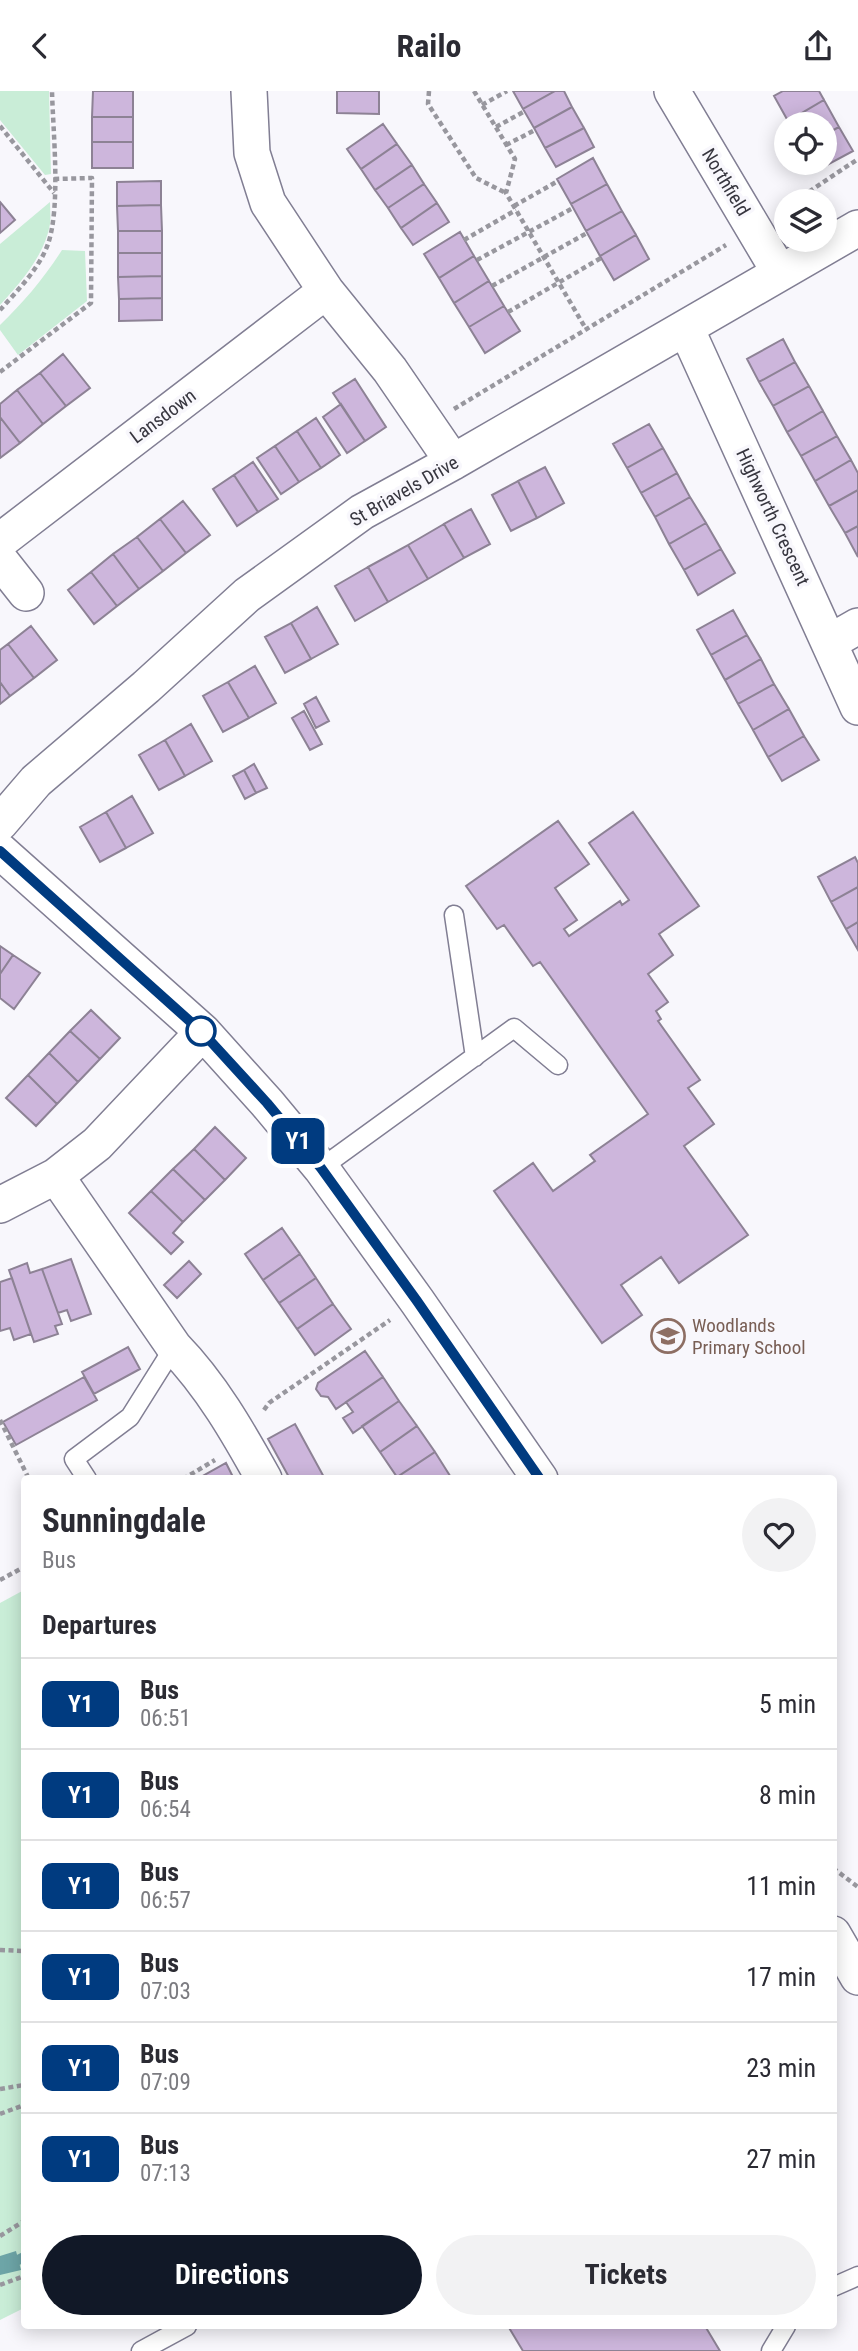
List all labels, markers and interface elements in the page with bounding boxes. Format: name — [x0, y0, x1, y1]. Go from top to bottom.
icon: back — [21, 27, 59, 65]
text: Railo — [397, 27, 461, 65]
icon: share — [799, 27, 837, 65]
map controls — [774, 112, 837, 252]
button: locate — [774, 112, 837, 175]
street label: Northfield — [697, 144, 755, 220]
button: layers — [774, 189, 837, 252]
street label: Lansdown — [126, 384, 200, 448]
street label: Highworth Crescent — [731, 445, 815, 589]
street label: St Briavels Drive — [346, 451, 462, 531]
unlabelled marker — [186, 1016, 216, 1046]
line badge: Y1 — [266, 1118, 330, 1164]
text: Y1 — [285, 1127, 311, 1155]
place label: Woodlands Primary School — [692, 1314, 806, 1359]
school or university icon: Woodlands Primary School — [649, 1317, 687, 1355]
button: heart — [742, 1498, 816, 1572]
text: Sunningdale — [42, 1501, 206, 1540]
text: Bus — [42, 1547, 76, 1574]
text: Departures — [42, 1610, 157, 1640]
text: Bus — [140, 1675, 179, 1705]
text: 5 min — [759, 1689, 816, 1719]
text: Y1 — [68, 1690, 93, 1718]
text: 06:51 — [140, 1705, 191, 1732]
text: Bus — [140, 1766, 179, 1796]
text: 8 min — [759, 1780, 816, 1810]
text: Y1 — [68, 1781, 93, 1809]
text: 06:54 — [140, 1796, 191, 1823]
text: Bus — [140, 1857, 179, 1887]
text: 11 min — [746, 1871, 816, 1901]
text: Y1 — [68, 1872, 93, 1900]
text: 06:57 — [140, 1887, 191, 1914]
text: Bus — [140, 1948, 179, 1978]
text: 17 min — [746, 1962, 816, 1992]
text: Y1 — [68, 1963, 93, 1991]
text: 07:03 — [140, 1978, 191, 2005]
text: Bus — [140, 2039, 179, 2069]
text: 23 min — [746, 2053, 816, 2083]
text: Y1 — [68, 2054, 93, 2082]
text: 07:09 — [140, 2069, 191, 2096]
text: Bus — [140, 2130, 179, 2160]
text: 27 min — [746, 2144, 816, 2174]
text: Y1 — [68, 2145, 93, 2173]
text: 07:13 — [140, 2160, 191, 2187]
button: Directions — [42, 2235, 422, 2315]
button: Tickets — [436, 2235, 816, 2315]

